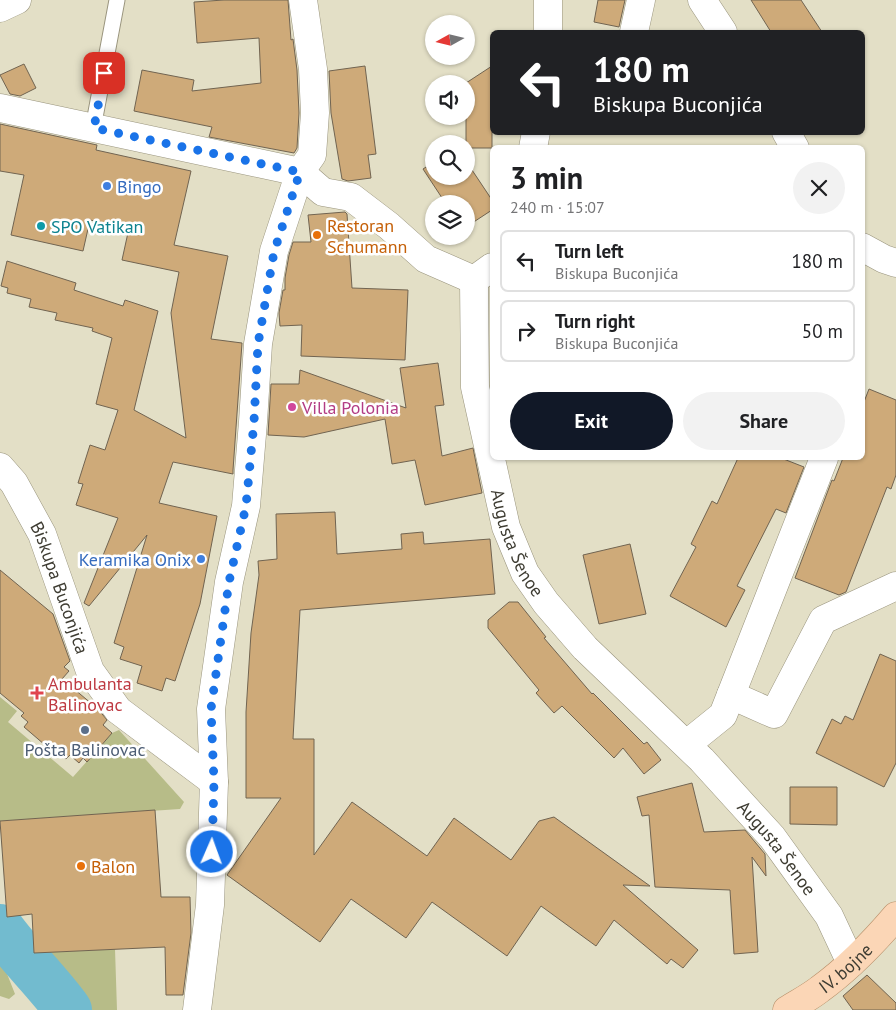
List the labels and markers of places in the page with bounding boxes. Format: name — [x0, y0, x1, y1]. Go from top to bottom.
pin — [83, 52, 125, 94]
place label: Bingo — [117, 175, 162, 198]
marker: Bingo — [101, 180, 113, 192]
place label: Restoran Schumann — [327, 214, 407, 258]
place label: SPO Vatikan — [51, 215, 143, 238]
marker: SPO Vatikan — [35, 220, 47, 232]
marker: Restoran Schumann — [311, 229, 323, 241]
place label: Villa Polonia — [301, 396, 399, 419]
marker: Villa Polonia — [286, 401, 298, 413]
place label: Keramika Onix — [79, 548, 191, 571]
marker: Keramika Onix — [195, 553, 207, 565]
place label: Ambulanta Balinovac — [48, 672, 132, 716]
marker: Ambulanta Balinovac — [30, 686, 44, 700]
marker: Pošta Balinovac — [79, 724, 91, 736]
place label: Pošta Balinovac — [25, 738, 146, 761]
place label: Balon — [91, 855, 135, 878]
marker: Balon — [75, 860, 87, 872]

